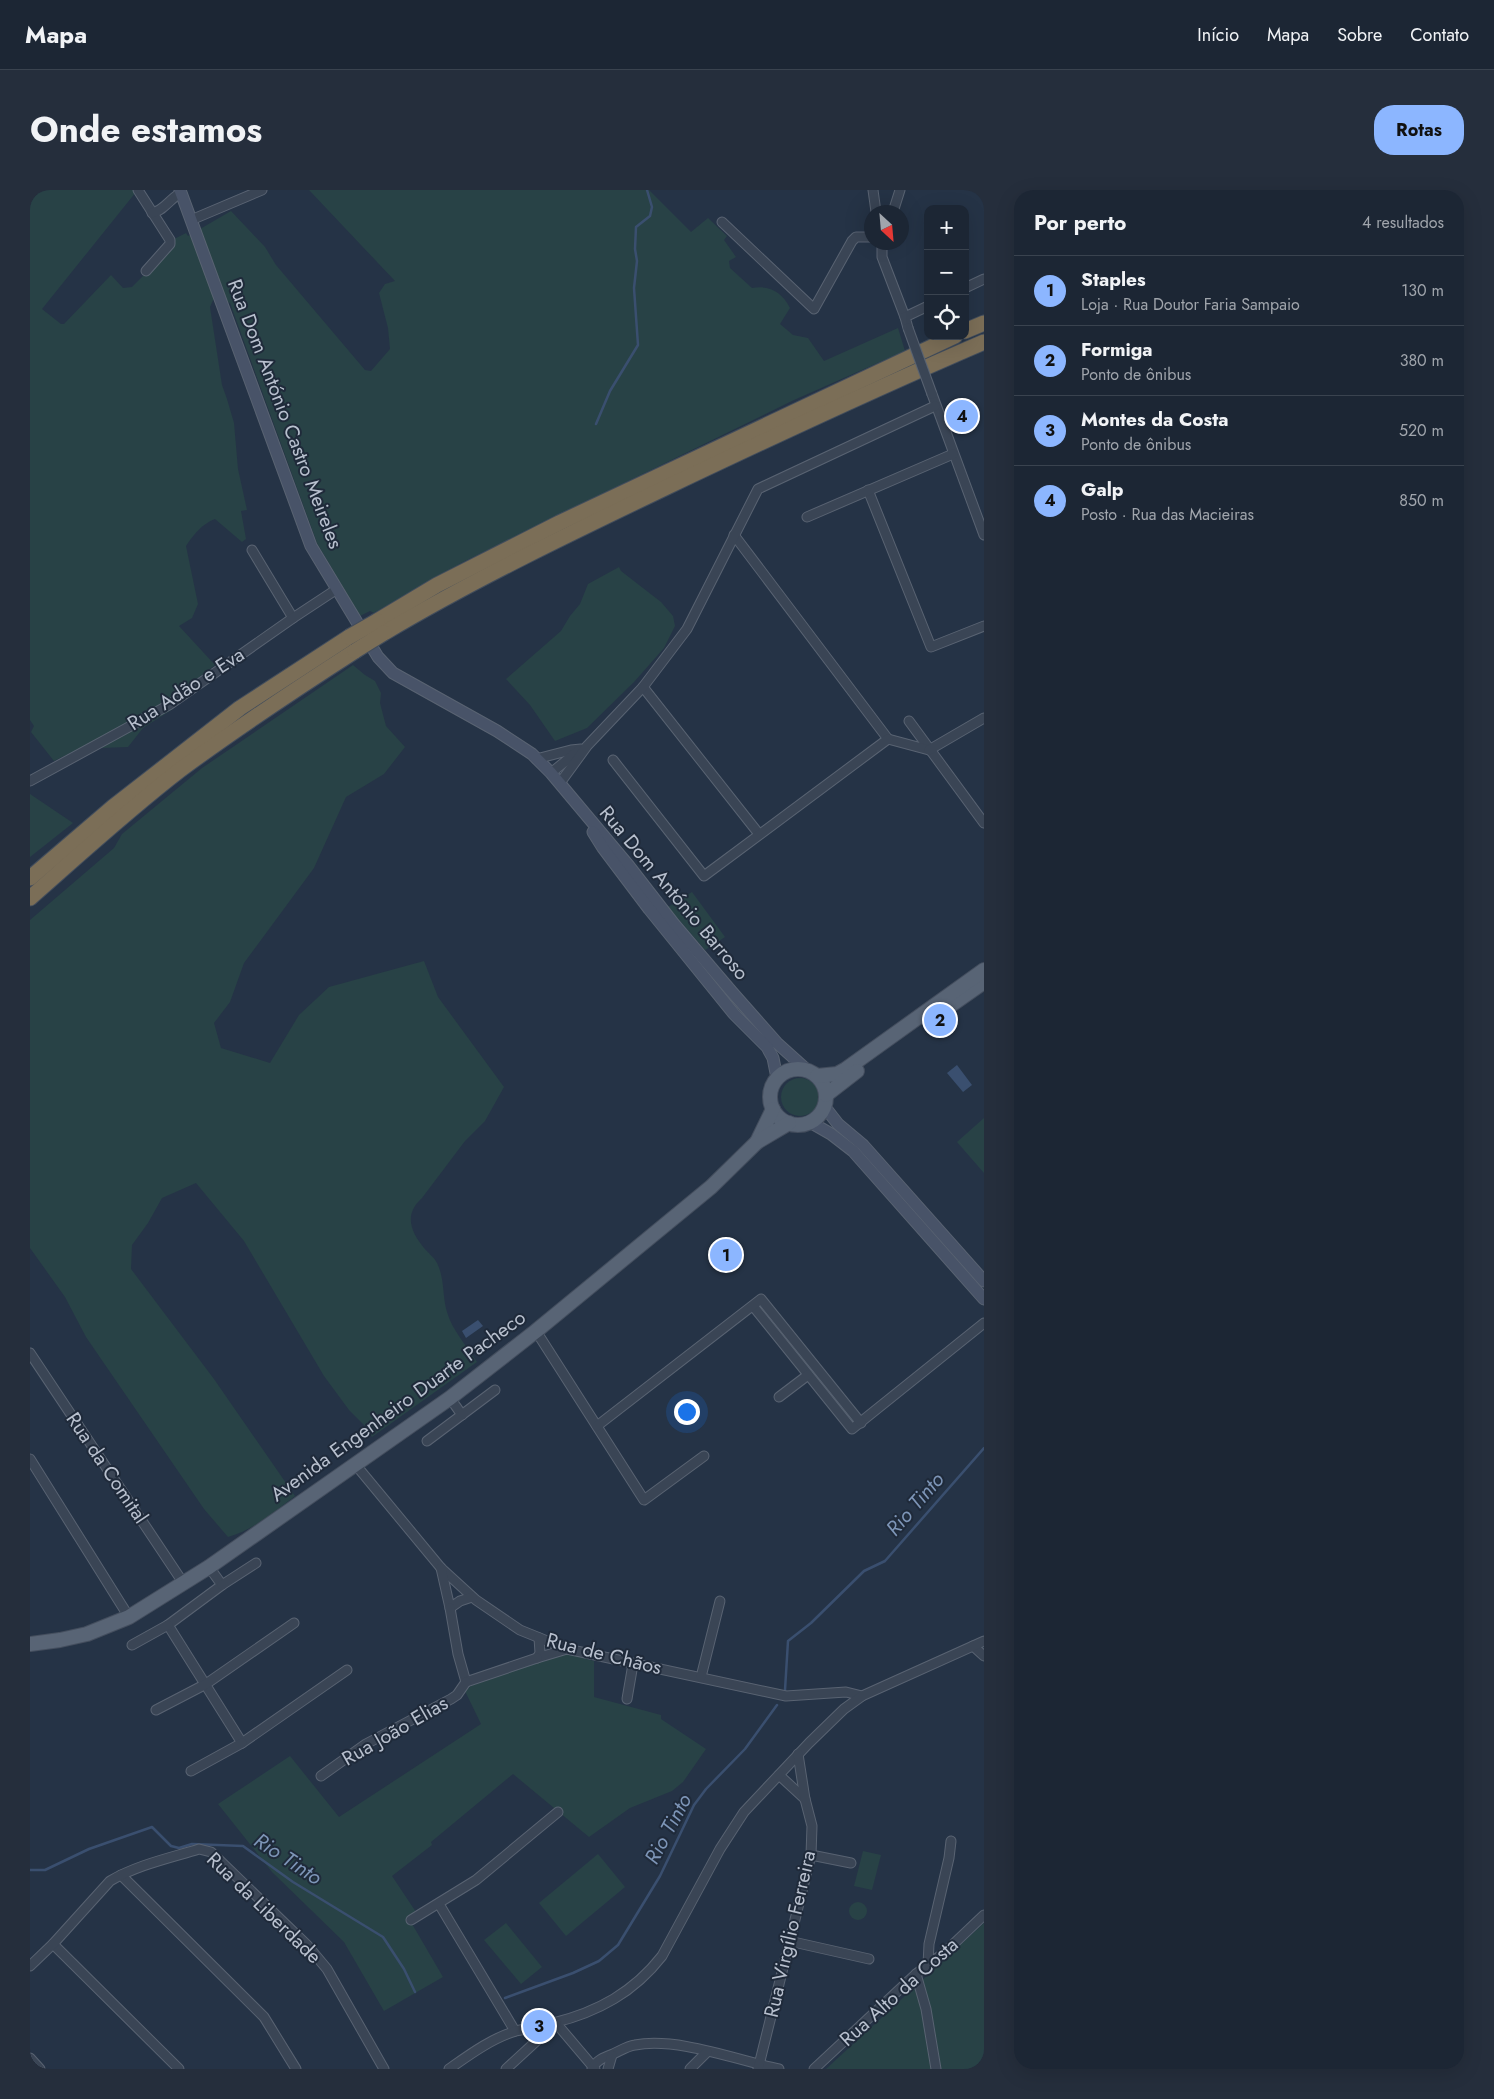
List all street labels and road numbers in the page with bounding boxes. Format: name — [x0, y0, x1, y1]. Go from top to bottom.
street label: Rua Dom António Castro Meireles — [220, 275, 350, 553]
street label: Rua Adão e Eva — [122, 640, 250, 738]
street label: Rua Dom António Barroso — [592, 800, 756, 986]
street label: Avenida Engenheiro Duarte Pacheco — [264, 1303, 532, 1509]
street label: Rua da Comital — [59, 1407, 155, 1529]
street label: Rua de Chãos — [543, 1626, 665, 1682]
street label: Rua João Elias — [337, 1689, 453, 1773]
street label: Rua da Liberdade — [200, 1846, 328, 1970]
street label: Rua Virgílio Ferreira — [757, 1848, 823, 2020]
street label: Rua Alto da Costa — [833, 1931, 965, 2053]

